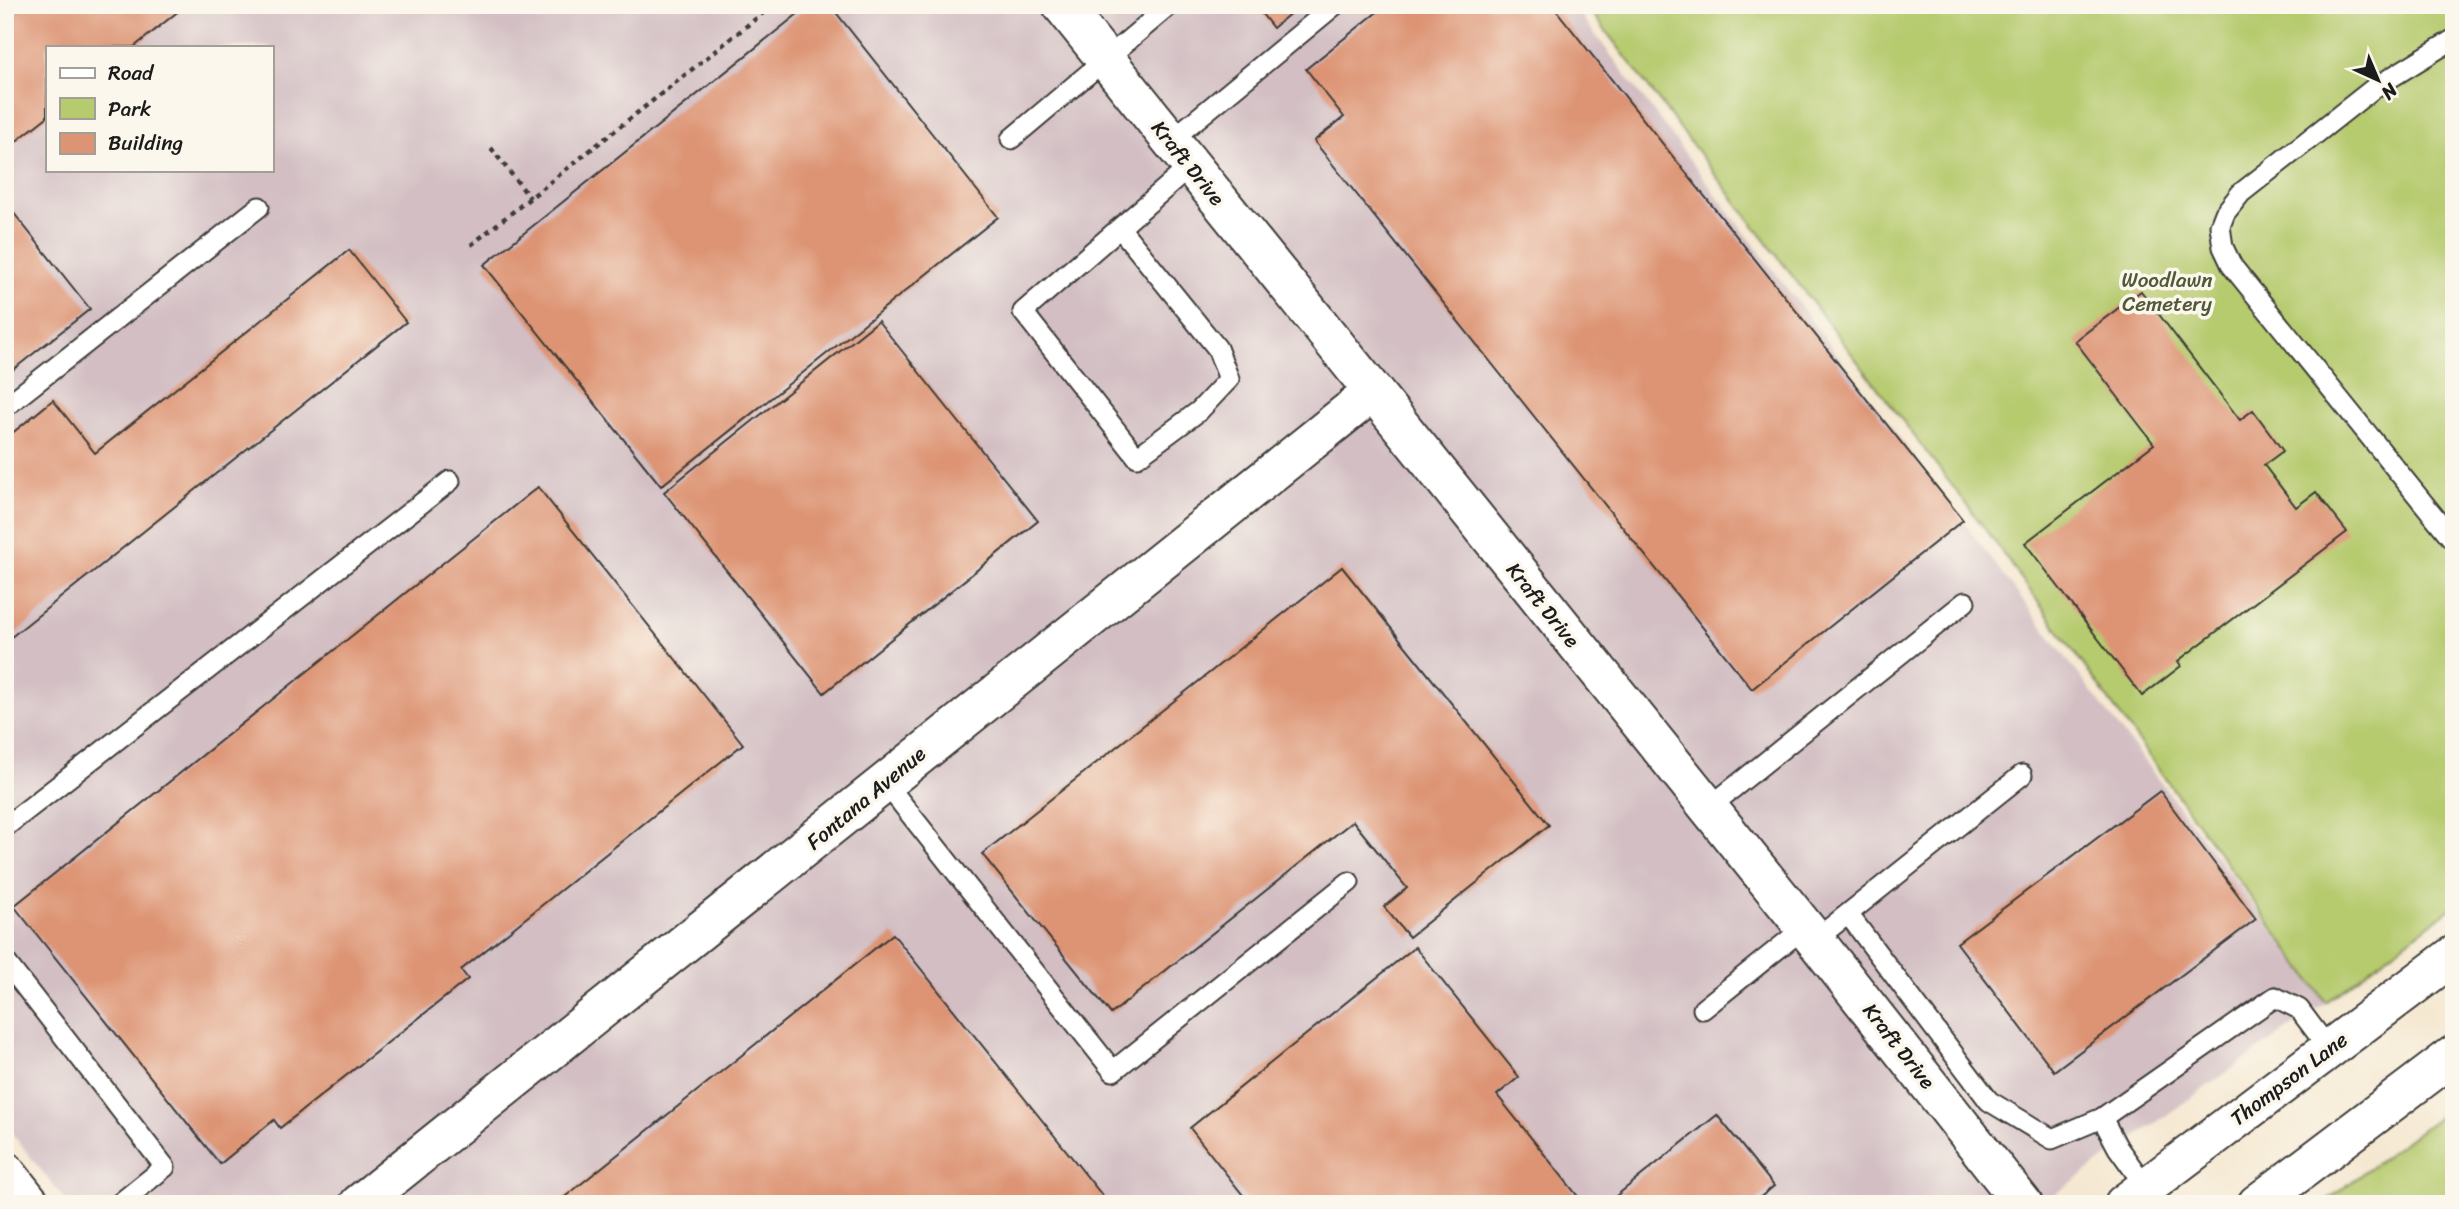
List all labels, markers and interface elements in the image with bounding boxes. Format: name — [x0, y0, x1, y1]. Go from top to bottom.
legend — [46, 46, 273, 172]
north arrow — [2344, 46, 2414, 116]
text: Road — [108, 54, 155, 92]
text: N — [2373, 75, 2406, 109]
text: Park — [108, 90, 151, 128]
street label: Kraft Drive — [1141, 111, 1235, 215]
text: Building — [108, 124, 184, 162]
park label: Woodlawn Cemetery — [2122, 261, 2212, 323]
street label: Kraft Drive — [1496, 553, 1590, 657]
street label: Fontana Avenue — [797, 736, 935, 860]
street label: Kraft Drive — [1853, 994, 1945, 1098]
street label: Thompson Lane — [2222, 1022, 2357, 1136]

